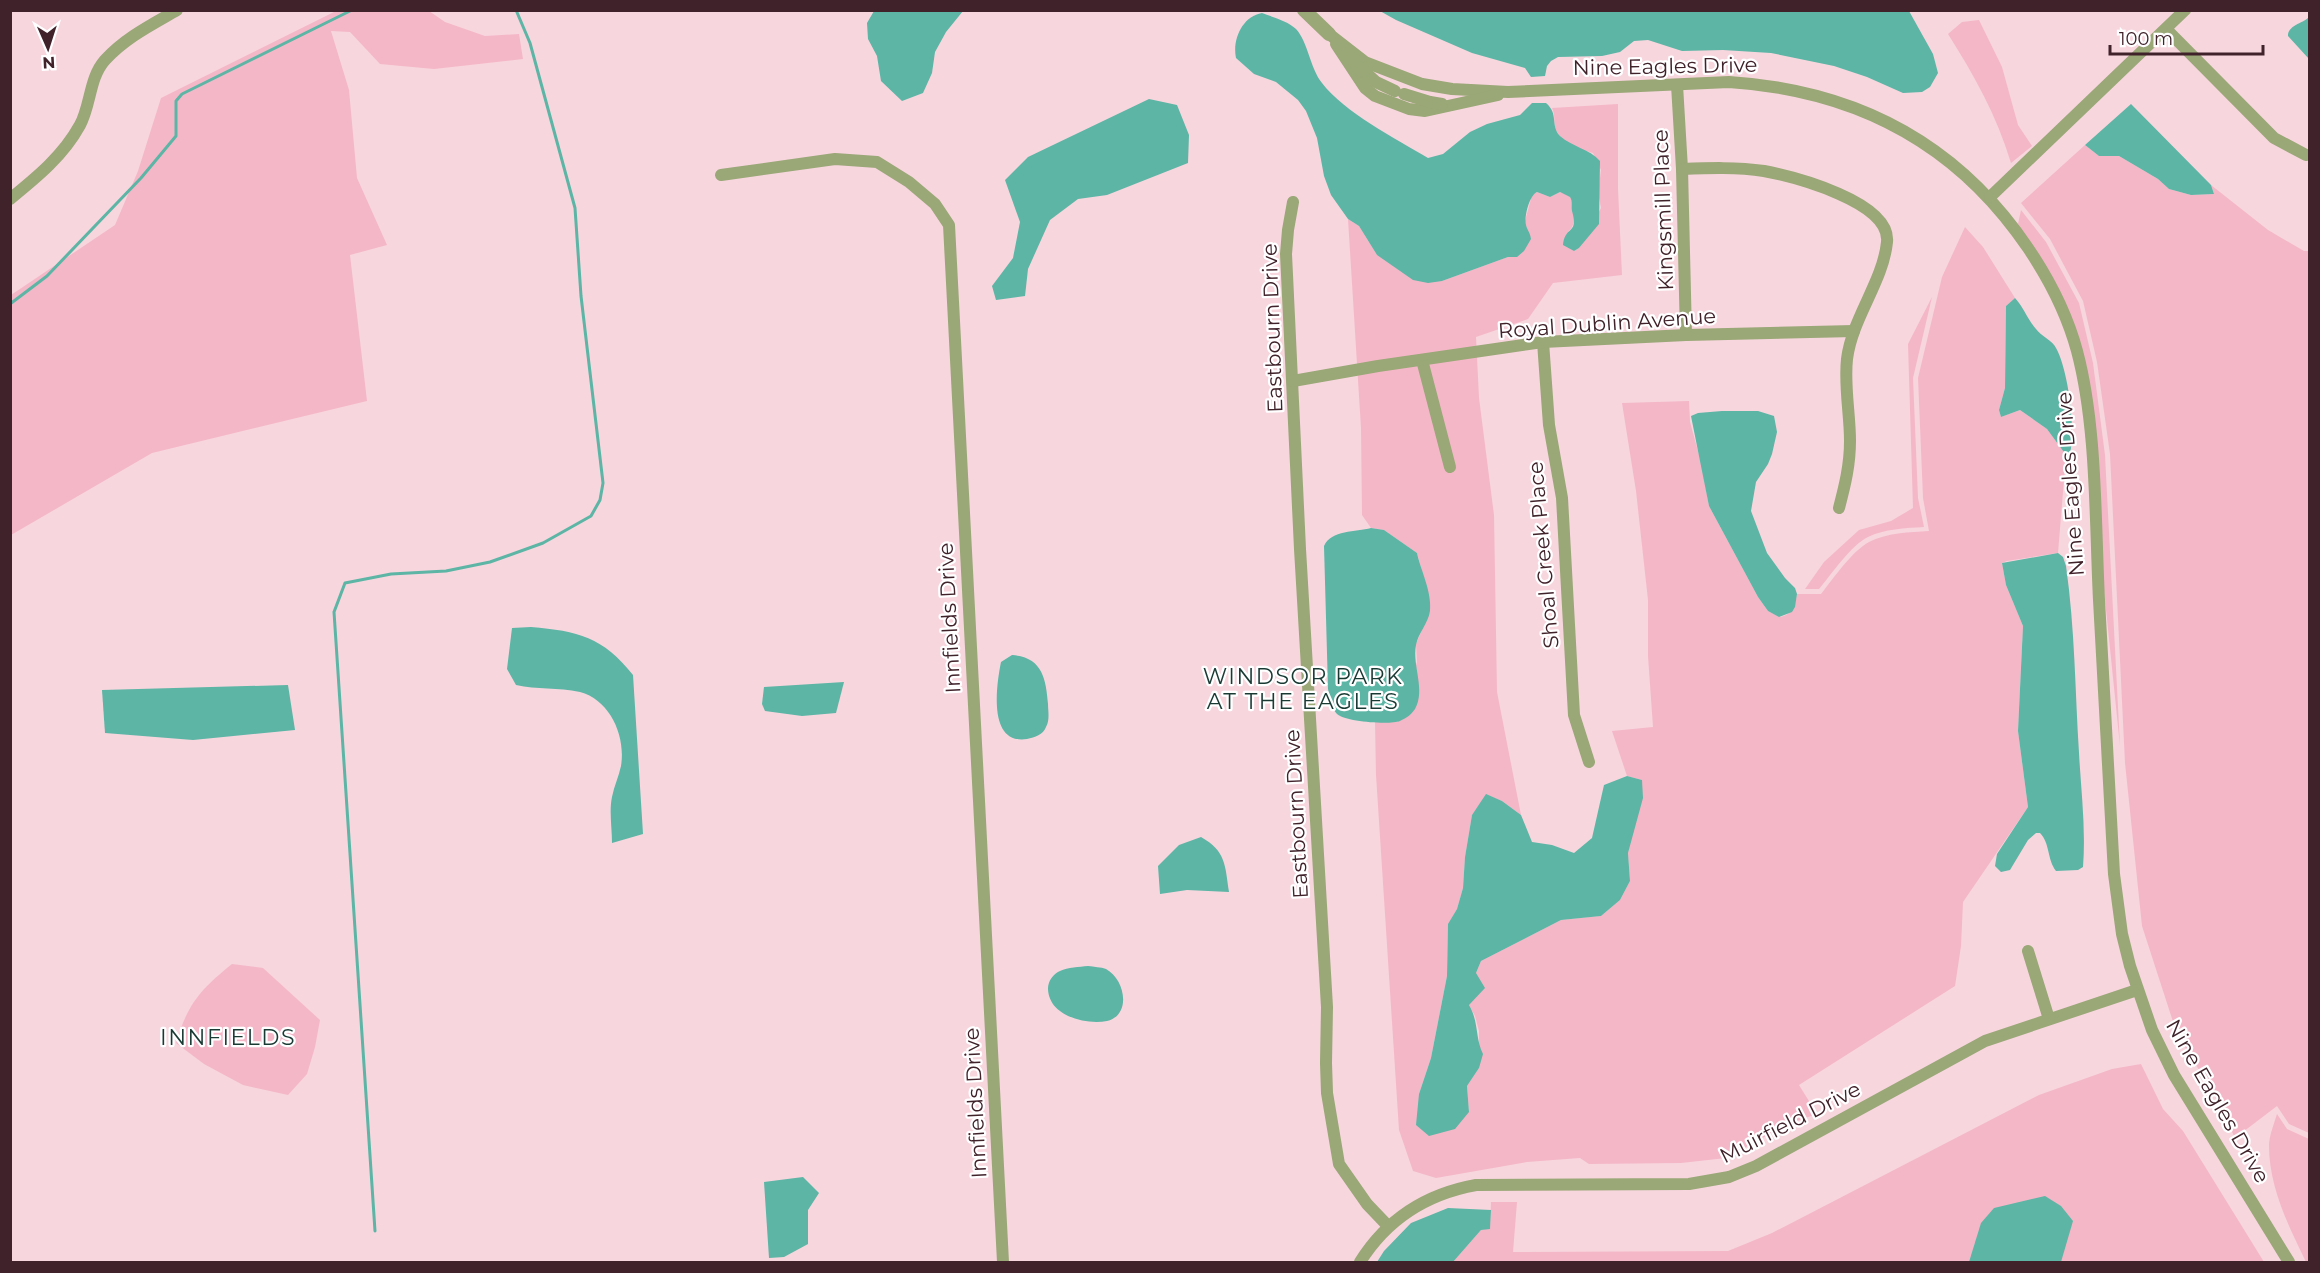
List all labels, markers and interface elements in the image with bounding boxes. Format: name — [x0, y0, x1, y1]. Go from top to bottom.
north arrow — [18, 18, 78, 78]
scale bar — [2110, 18, 2263, 56]
text: 100 m — [2119, 28, 2173, 50]
street label: Nine Eagles Drive — [1572, 52, 1758, 80]
text: N — [42, 53, 56, 72]
street label: Kingsmill Place — [1648, 129, 1678, 291]
street label: Eastbourn Drive — [1257, 243, 1287, 413]
street label: Royal Dublin Avenue — [1497, 303, 1717, 343]
street label: Nine Eagles Drive — [2051, 391, 2089, 577]
street label: Shoal Creek Place — [1522, 460, 1564, 650]
street label: Innfields Drive — [933, 542, 965, 694]
district label: WINDSOR PARK AT THE EAGLES — [1203, 663, 1403, 715]
street label: Eastbourn Drive — [1279, 729, 1313, 899]
street label: Nine Eagles Drive — [2161, 1015, 2275, 1187]
district label: INNFIELDS — [160, 1024, 296, 1051]
street label: Innfields Drive — [959, 1027, 991, 1179]
street label: Muirfield Drive — [1716, 1076, 1864, 1168]

